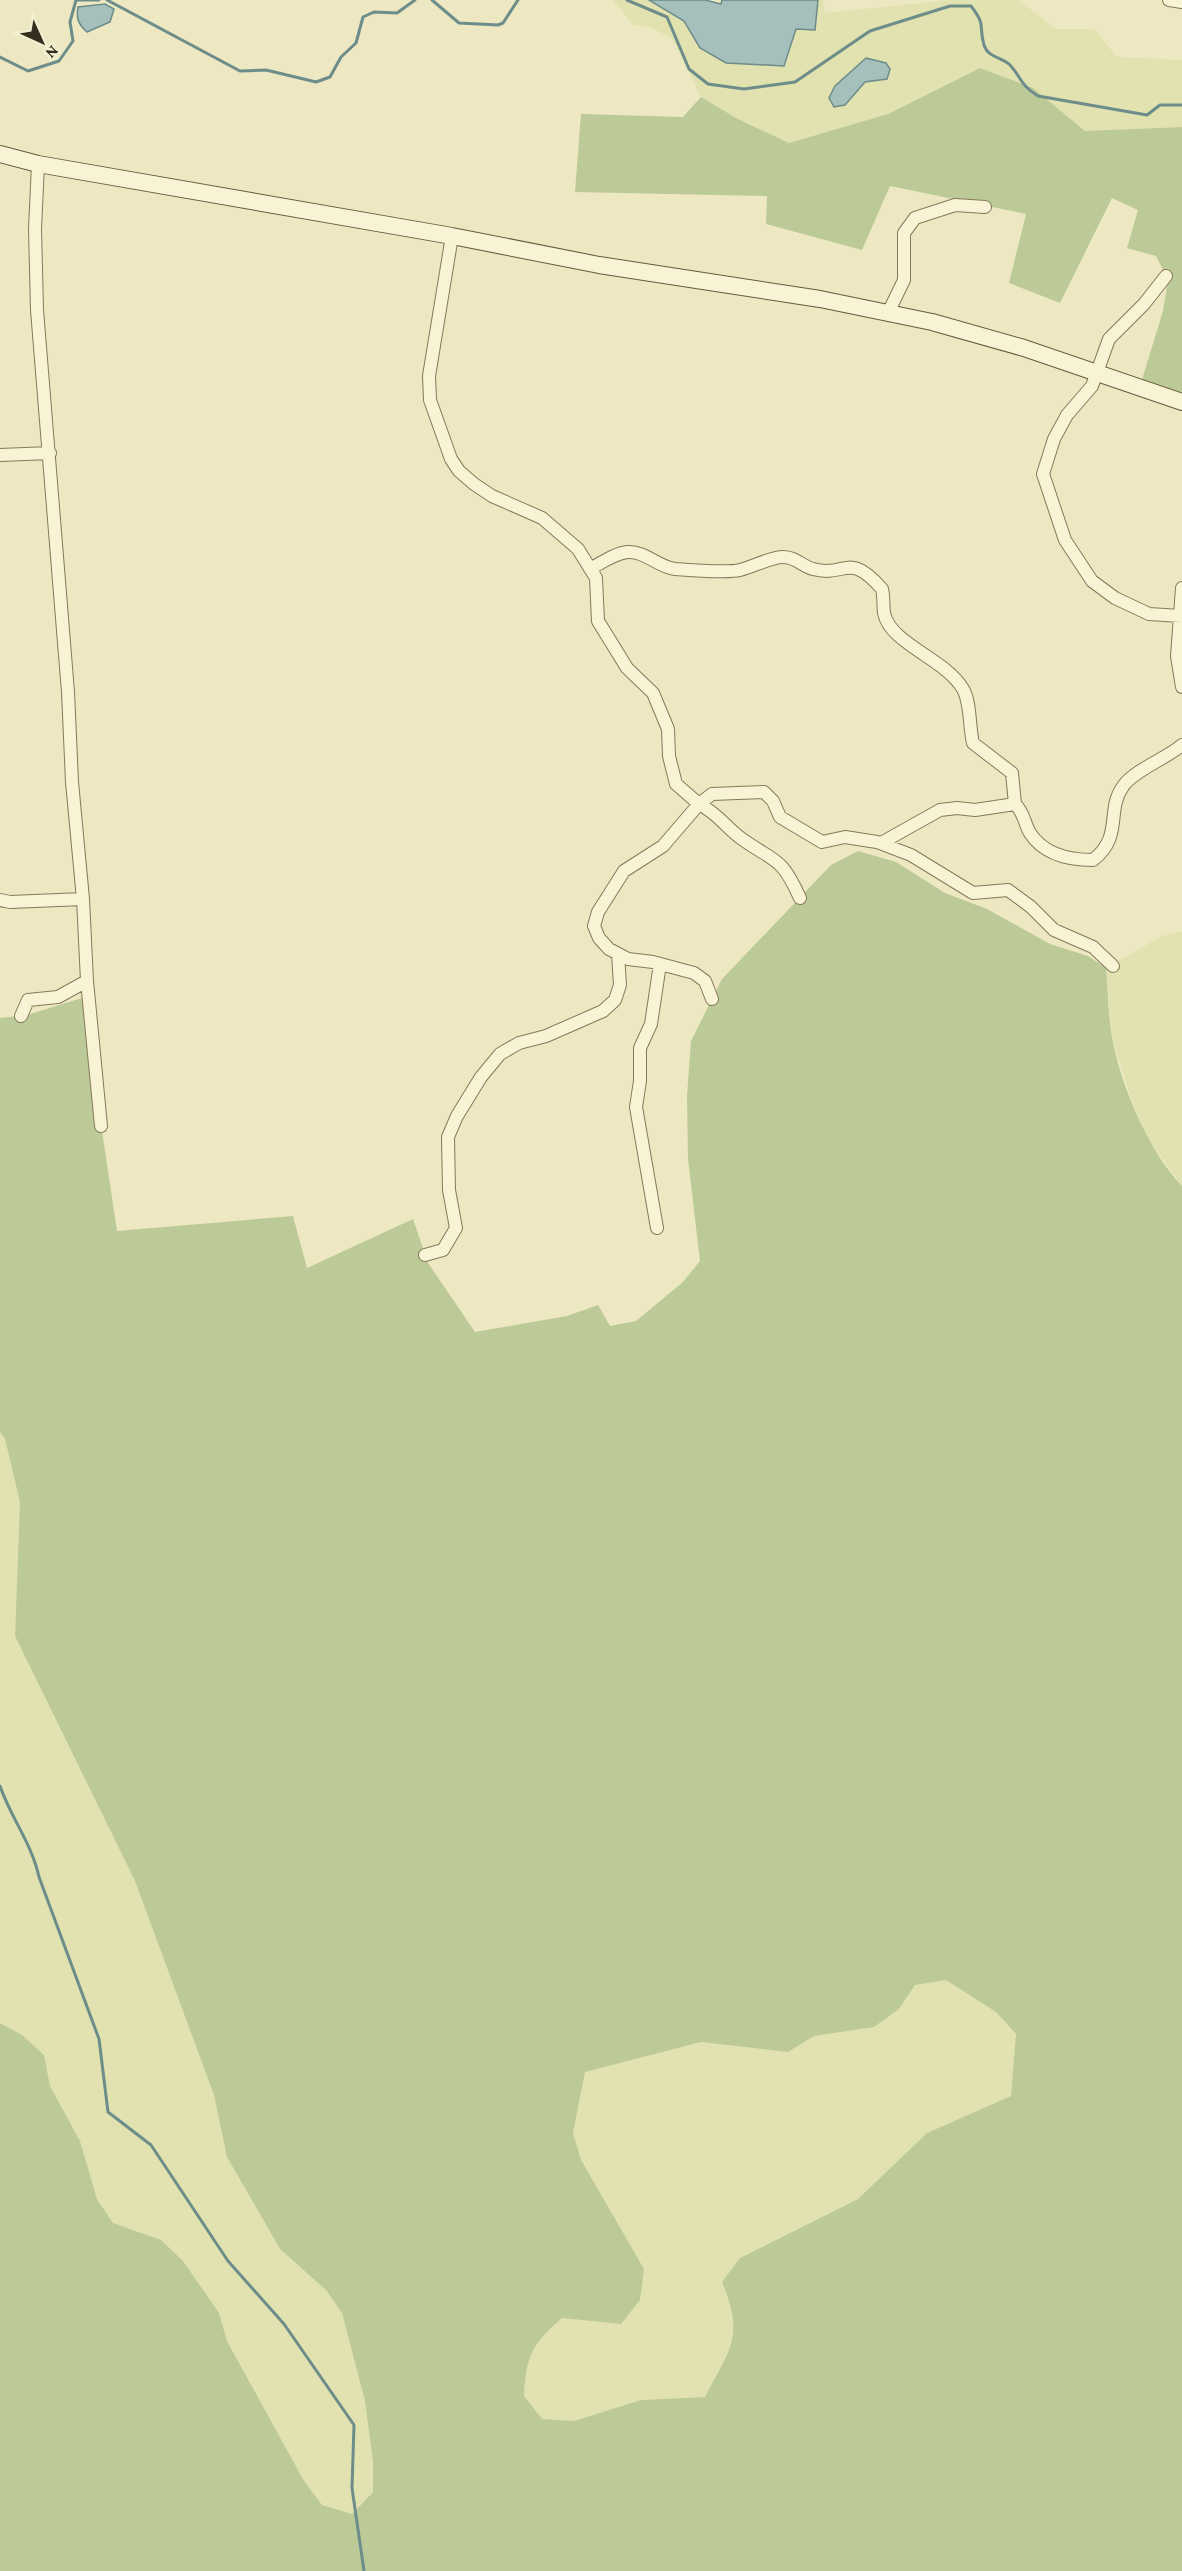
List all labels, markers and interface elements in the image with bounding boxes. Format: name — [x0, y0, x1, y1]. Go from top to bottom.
north arrow — [12, 12, 72, 72]
text: N — [42, 42, 62, 62]

